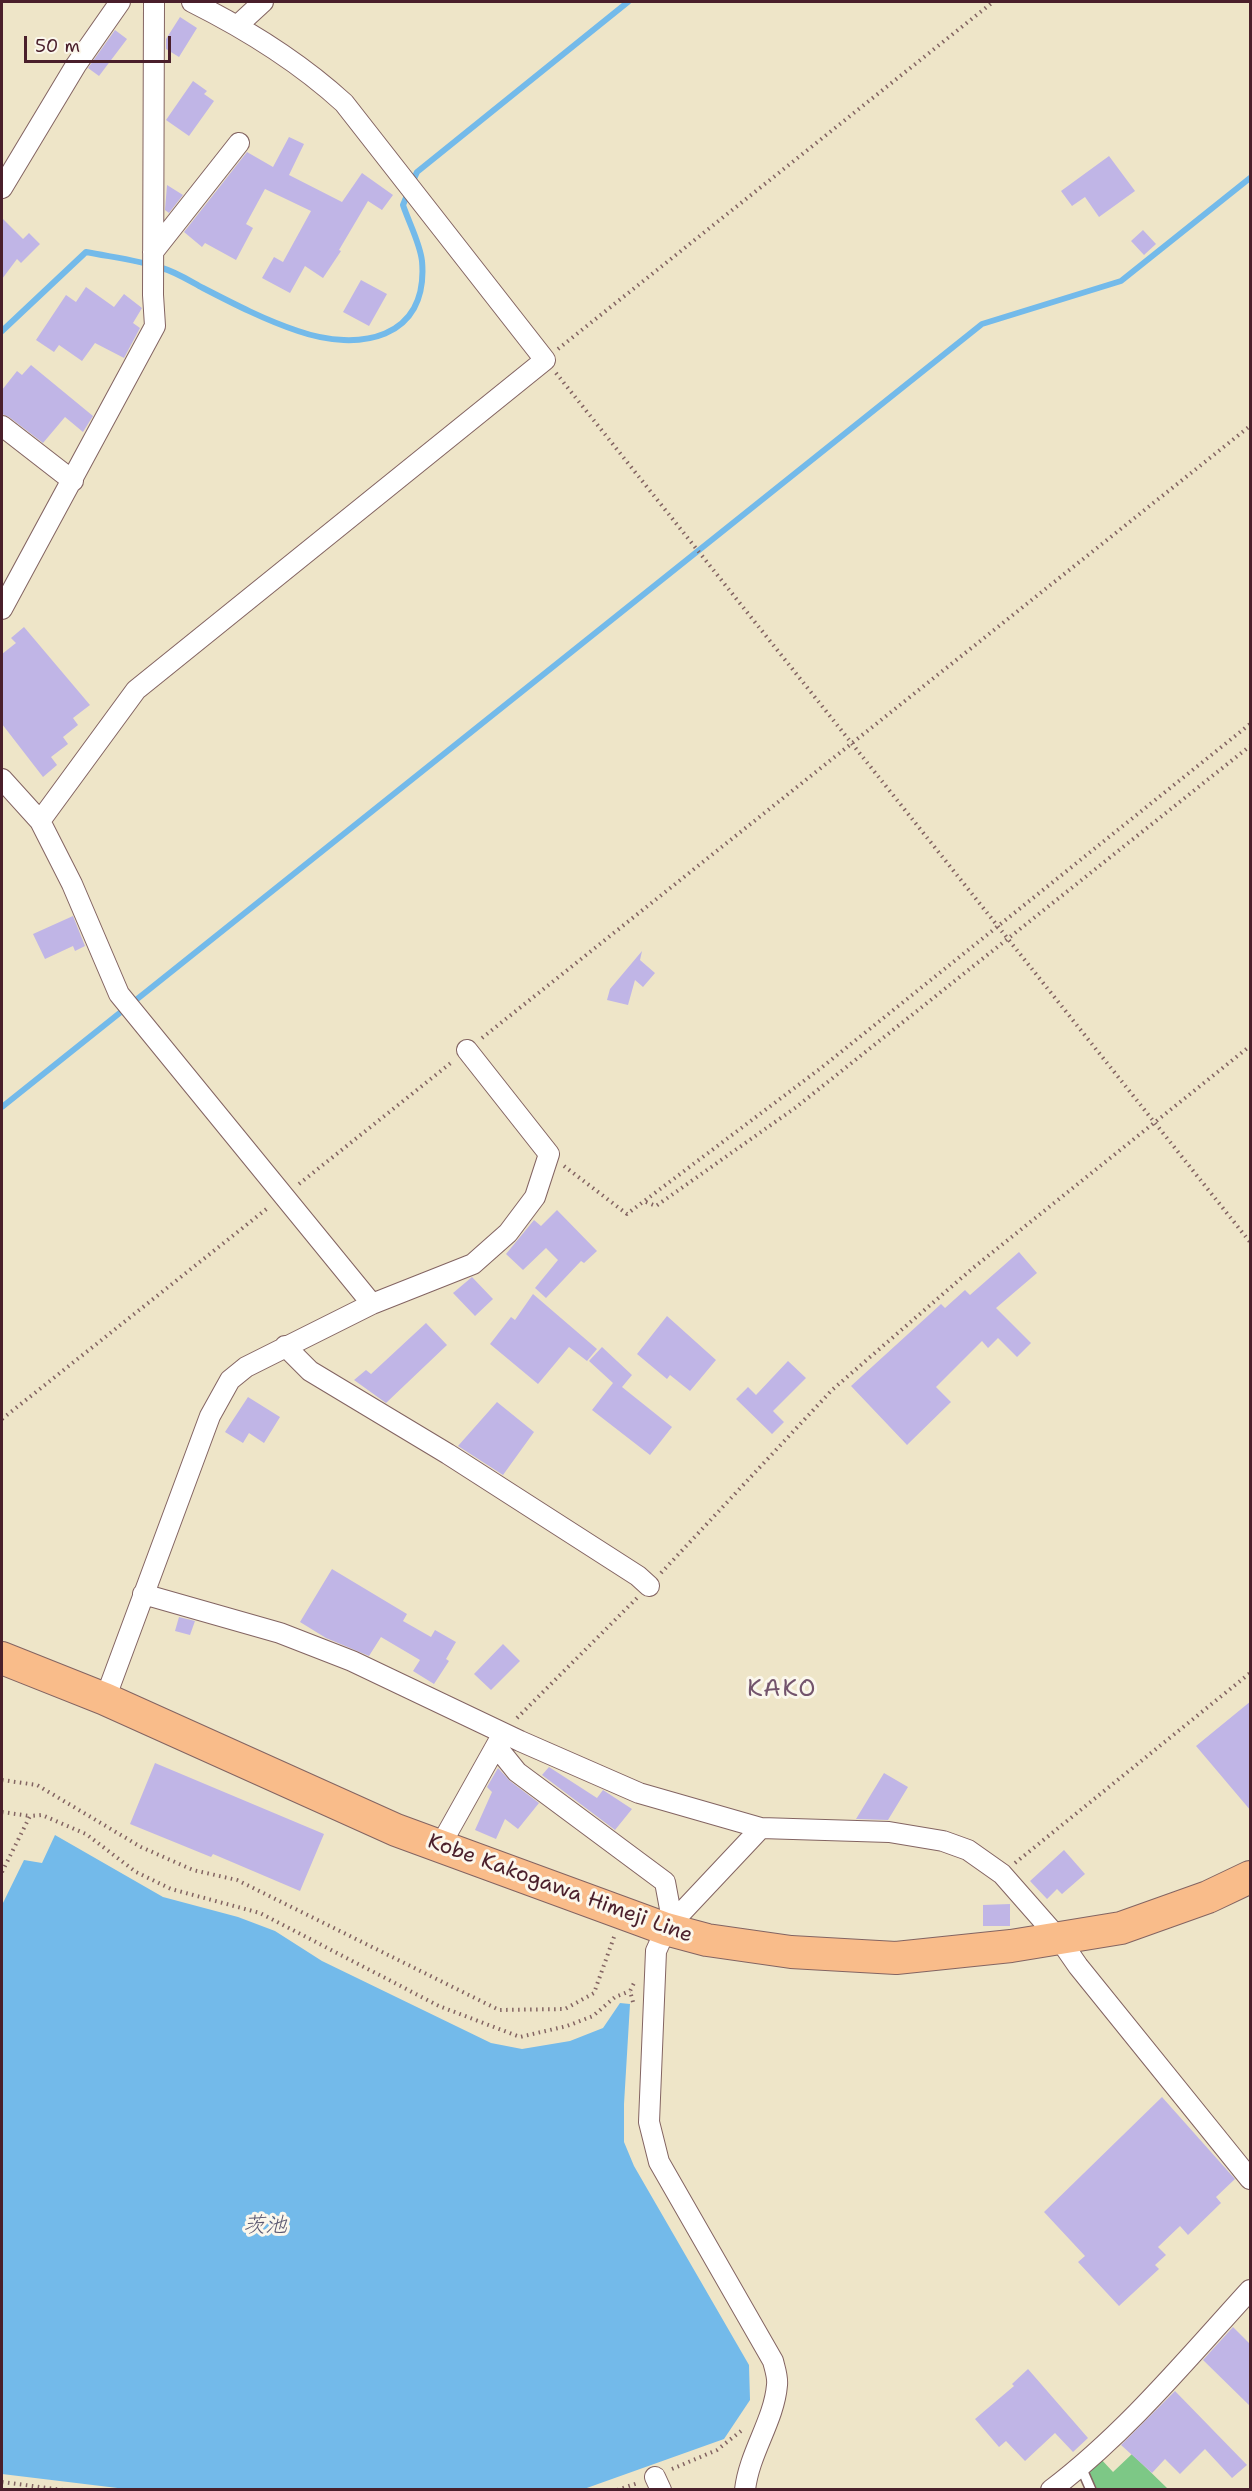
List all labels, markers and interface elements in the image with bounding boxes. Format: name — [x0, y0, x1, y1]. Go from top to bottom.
scale bar — [27, 24, 174, 62]
text: 50 m — [35, 34, 80, 58]
district label: KAKO — [747, 1676, 817, 1704]
street label: Kobe Kakogawa Himeji Line — [424, 1829, 696, 1949]
water label: 茨池 — [243, 2213, 287, 2239]

